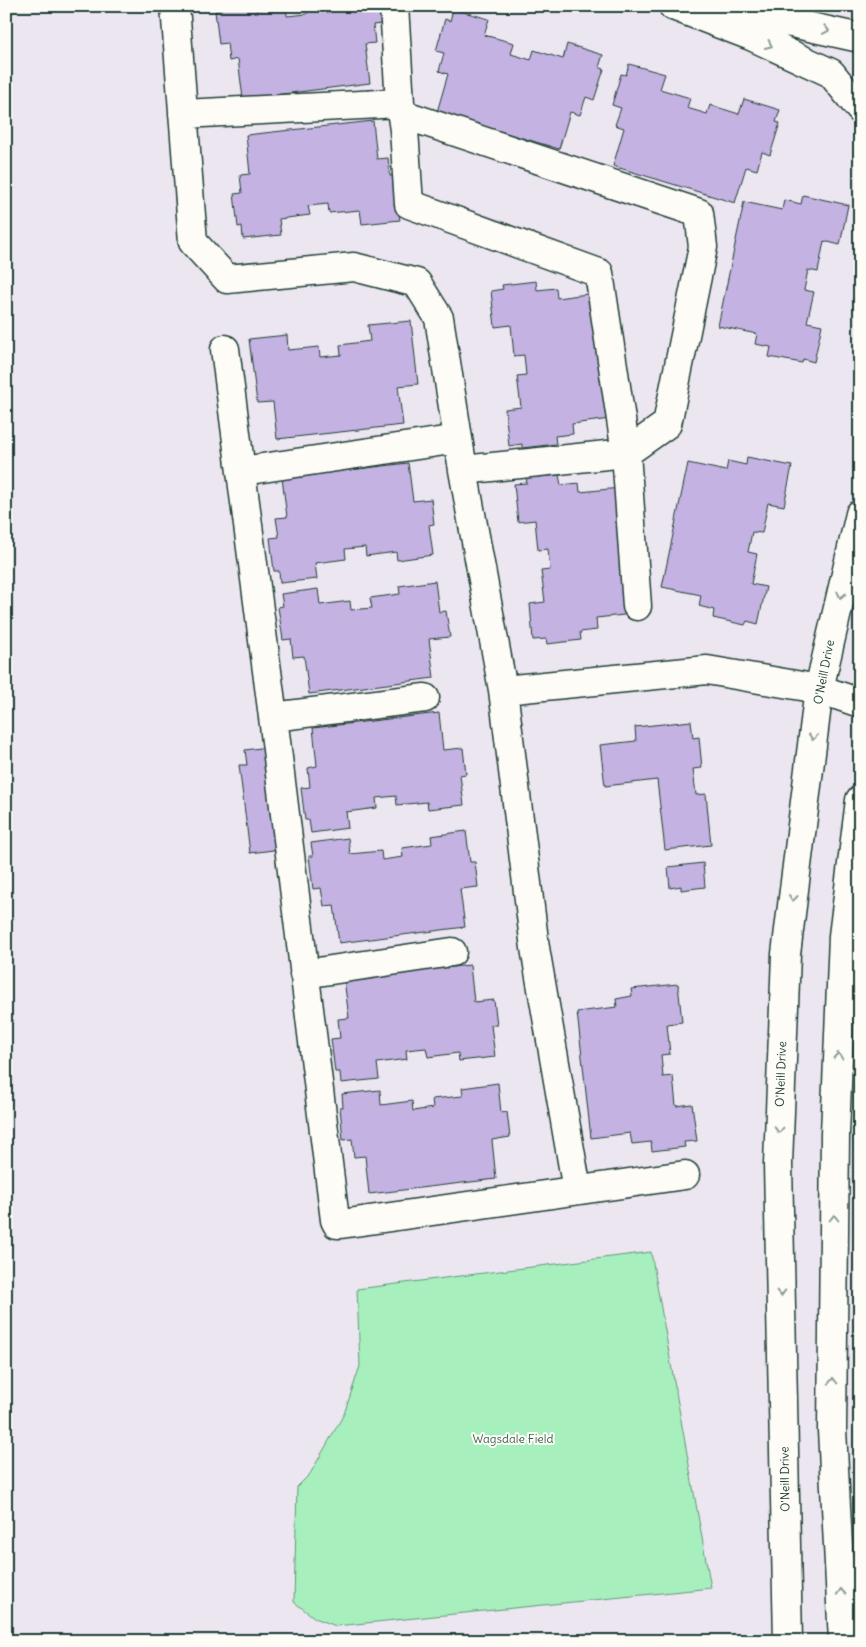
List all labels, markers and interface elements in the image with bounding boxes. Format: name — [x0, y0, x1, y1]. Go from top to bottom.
one-way arrow — [821, 24, 830, 35]
one-way arrow — [764, 39, 773, 49]
one-way arrow — [836, 591, 847, 600]
street label: O'Neill Drive — [810, 638, 837, 706]
one-way arrow — [808, 733, 819, 741]
one-way arrow — [788, 895, 799, 903]
street label: O'Neill Drive — [772, 1041, 789, 1107]
one-way arrow — [833, 1052, 844, 1060]
one-way arrow — [774, 1127, 784, 1135]
one-way arrow — [829, 1214, 839, 1222]
one-way arrow — [775, 1289, 786, 1297]
one-way arrow — [828, 1377, 838, 1384]
park label: Wagsdale Field — [472, 1431, 554, 1446]
street label: O'Neill Drive — [776, 1446, 793, 1512]
one-way arrow — [835, 1588, 846, 1596]

